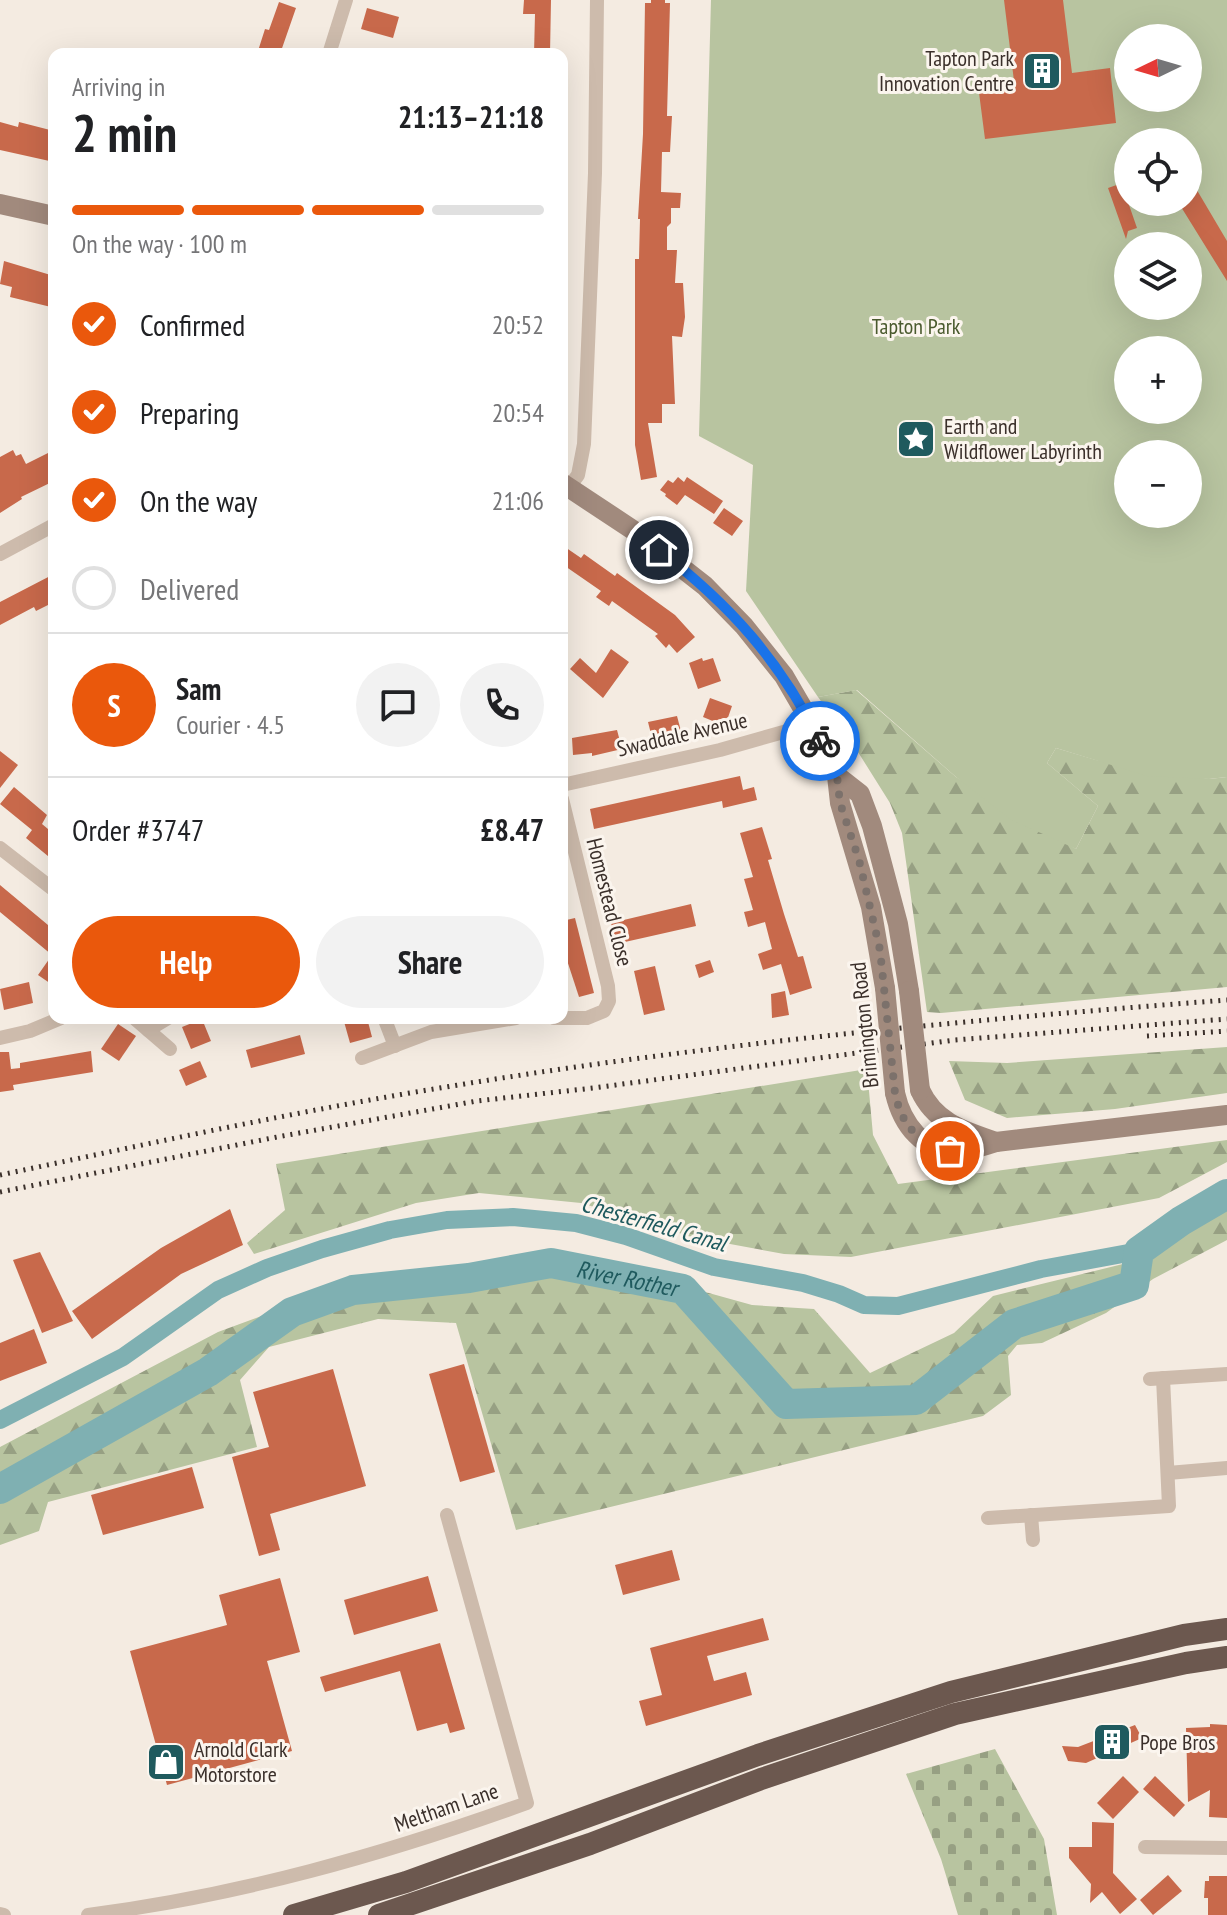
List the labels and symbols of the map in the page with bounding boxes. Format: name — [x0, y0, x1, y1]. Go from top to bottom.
north arrow — [1114, 24, 1202, 112]
place label: Tapton Park Innovation Centre — [879, 44, 1014, 97]
building icon: Tapton Park Innovation Centre — [1021, 50, 1063, 92]
park label: Tapton Park — [872, 312, 961, 340]
place label: Earth and Wildflower Labyrinth — [944, 412, 1102, 465]
place icon: Earth and Wildflower Labyrinth — [895, 418, 937, 460]
pin — [625, 516, 693, 584]
courier — [780, 701, 860, 781]
street label: Swaddale Avenue — [614, 705, 750, 763]
street label: Homestead Close — [581, 835, 639, 969]
street label: Brimington Road — [843, 961, 885, 1089]
pin — [916, 1117, 984, 1185]
water label: Chesterfield Canal — [578, 1187, 733, 1259]
water label: River Rother — [574, 1253, 683, 1304]
building icon: Pope Bros — [1091, 1721, 1133, 1763]
place label: Pope Bros — [1140, 1728, 1215, 1756]
place label: Arnold Clark Motorstore — [194, 1735, 288, 1788]
shop icon: Arnold Clark Motorstore — [145, 1741, 187, 1783]
street label: Meltham Lane — [390, 1776, 502, 1838]

